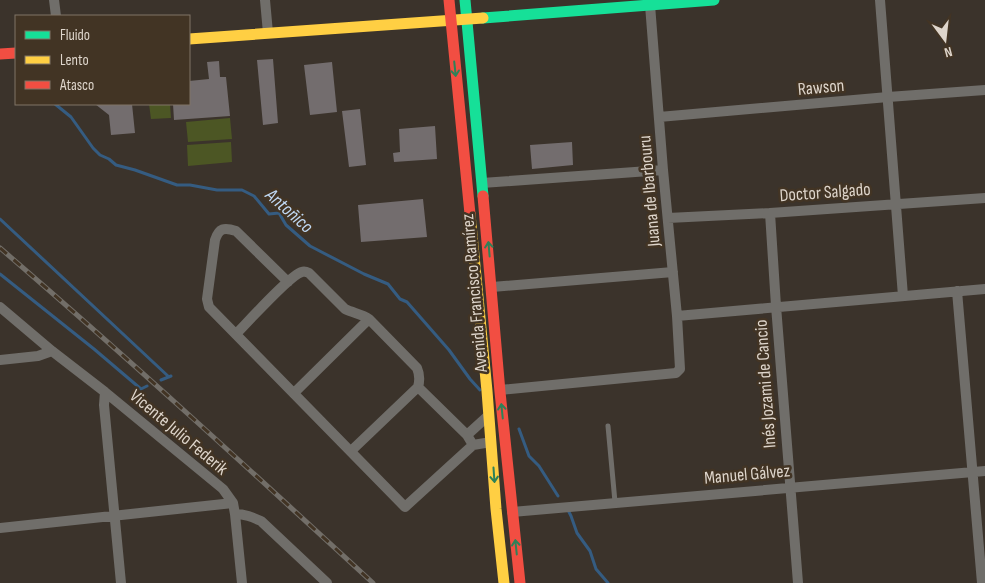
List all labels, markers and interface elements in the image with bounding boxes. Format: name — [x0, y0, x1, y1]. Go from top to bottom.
legend — [15, 15, 190, 105]
north arrow — [920, 15, 970, 65]
text: Fluido — [60, 26, 90, 45]
text: N — [942, 43, 954, 61]
text: Lento — [60, 51, 89, 70]
one-way arrow — [451, 61, 460, 77]
street label: Rawson — [797, 75, 845, 100]
text: Atasco — [59, 76, 94, 95]
street label: Juana de Ibarbouru — [634, 134, 665, 248]
street label: Doctor Salgado — [779, 179, 871, 206]
water label: Antoñico — [260, 183, 318, 239]
street label: Avenida Francisco Ramírez — [457, 212, 492, 374]
one-way arrow — [484, 241, 493, 257]
street label: Inés Jozami de Cancio — [751, 319, 780, 449]
street label: Vicente Julio Federik — [125, 385, 232, 480]
one-way arrow — [497, 403, 507, 419]
street label: Manuel Gálvez — [703, 460, 791, 489]
one-way arrow — [489, 466, 498, 482]
one-way arrow — [511, 540, 521, 556]

